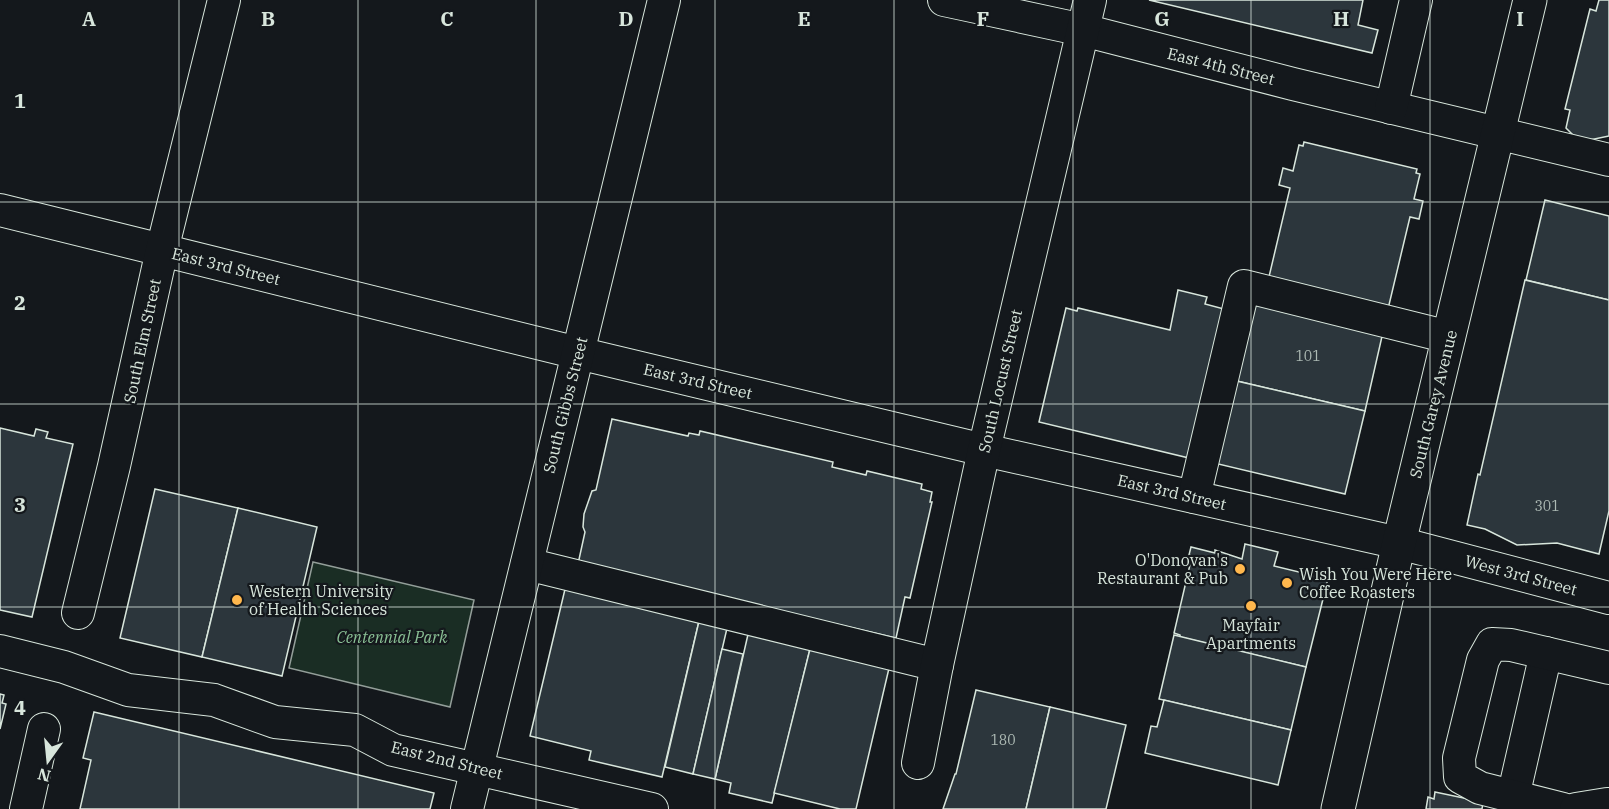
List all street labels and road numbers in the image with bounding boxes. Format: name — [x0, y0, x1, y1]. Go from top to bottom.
street label: East 4th Street — [1165, 43, 1277, 89]
street label: East 3rd Street — [170, 243, 283, 289]
street label: South Elm Street — [119, 277, 165, 405]
street label: South Locust Street — [974, 307, 1026, 455]
street label: South Garey Avenue — [1405, 328, 1461, 480]
street label: South Gibbs Street — [538, 334, 592, 475]
street label: East 3rd Street — [642, 359, 755, 403]
street label: East 3rd Street — [1116, 470, 1229, 514]
street label: West 3rd Street — [1463, 550, 1580, 600]
street label: East 2nd Street — [389, 736, 505, 784]

